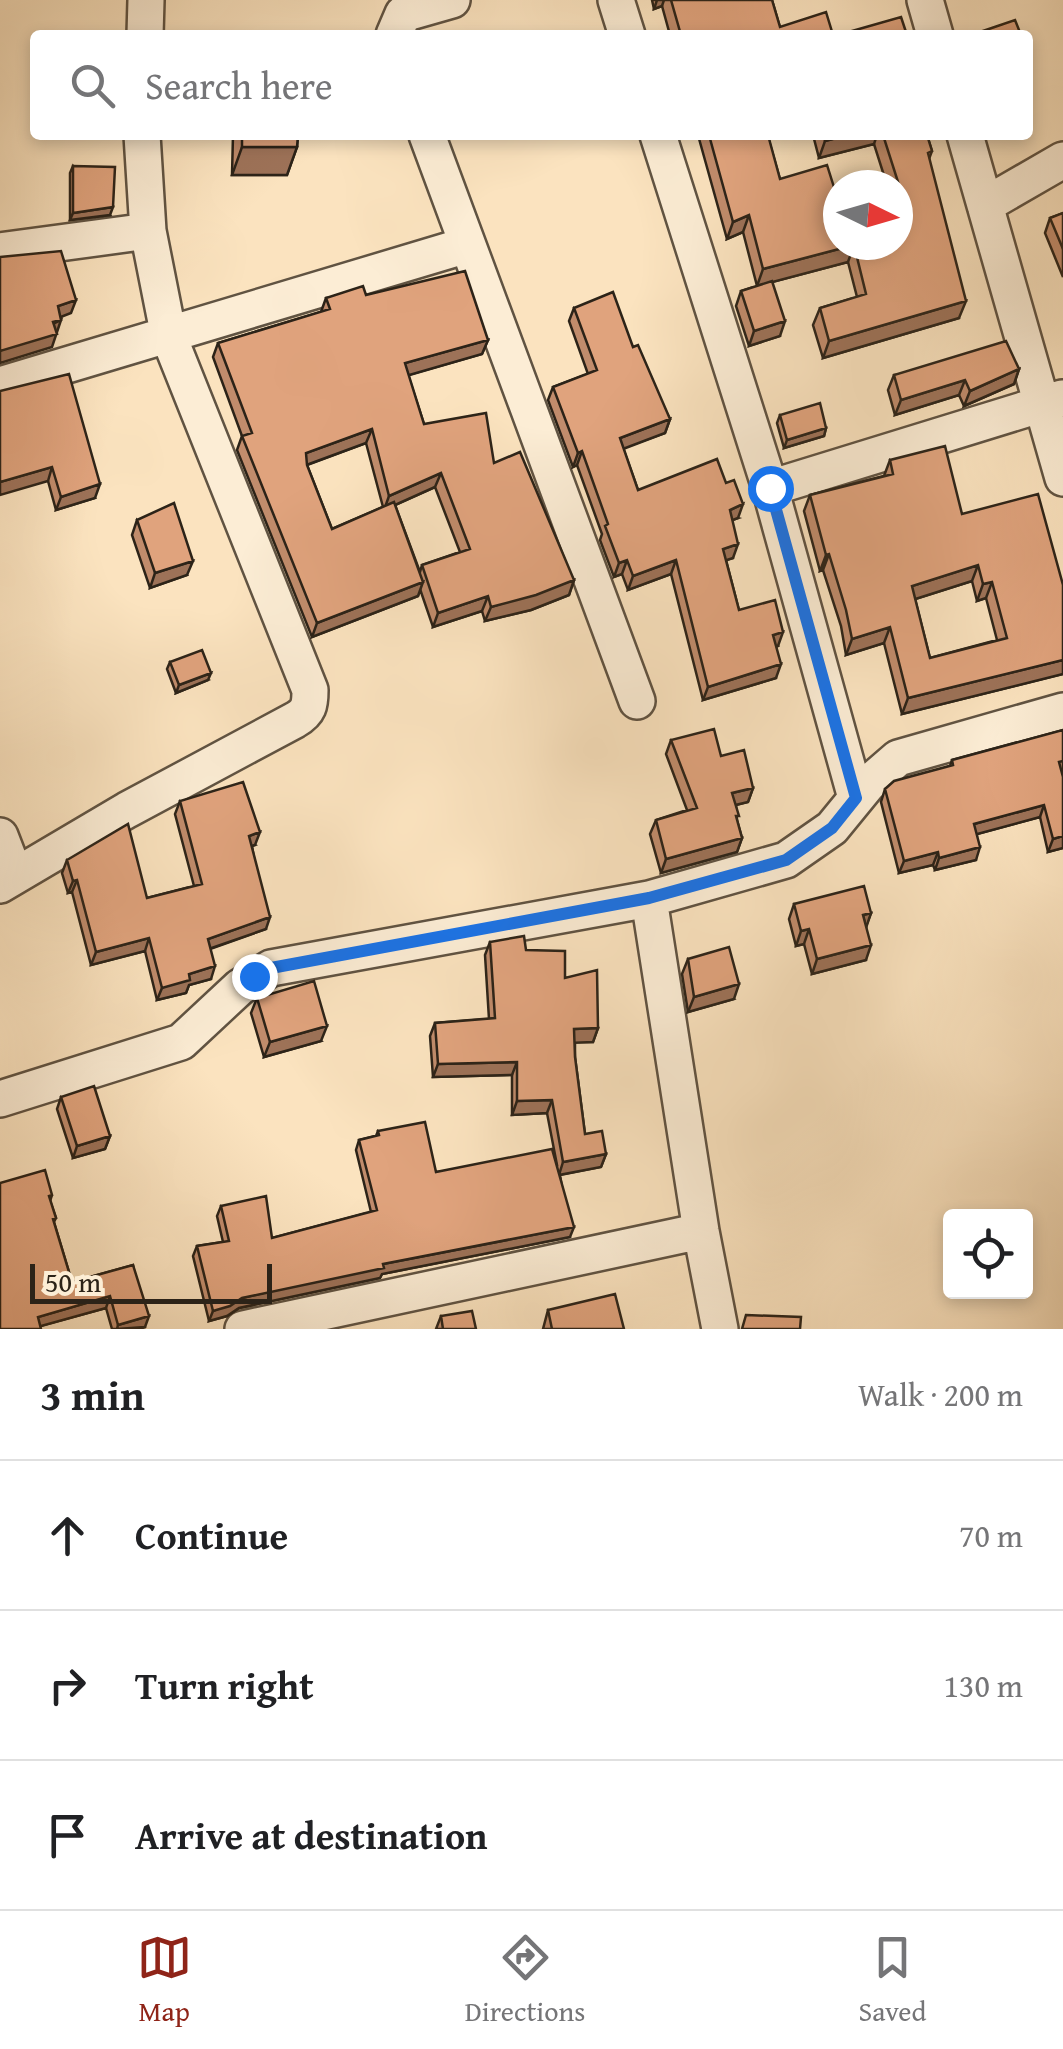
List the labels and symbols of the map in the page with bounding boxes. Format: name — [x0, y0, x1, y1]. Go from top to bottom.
north arrow — [823, 170, 913, 260]
route start — [748, 466, 794, 512]
route end — [232, 954, 278, 1000]
scale bar — [30, 1259, 272, 1304]

